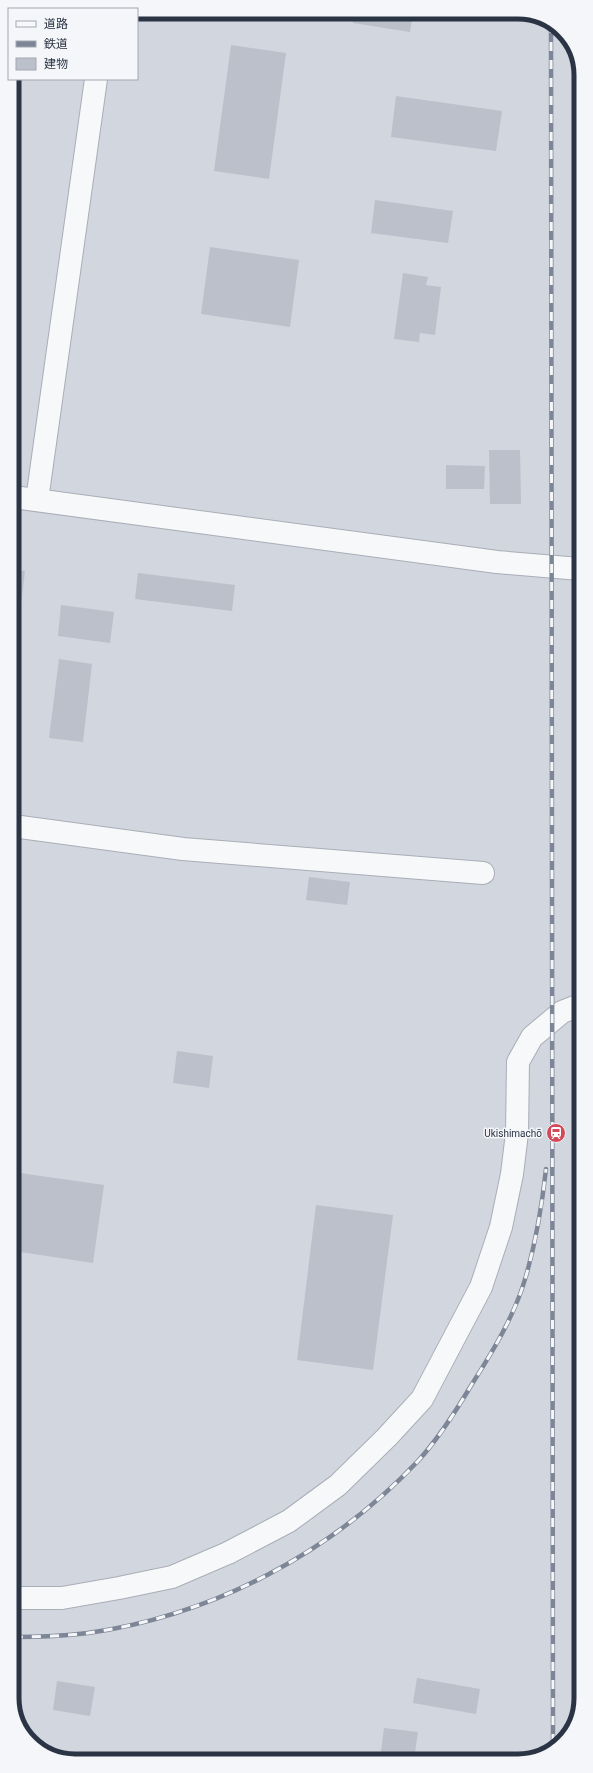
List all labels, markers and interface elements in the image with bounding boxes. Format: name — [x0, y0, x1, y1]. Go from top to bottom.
legend — [8, 8, 138, 80]
text: 道路 — [44, 17, 68, 31]
text: 鉄道 — [44, 37, 68, 51]
text: 建物 — [44, 57, 68, 71]
station icon: Ukishimachō — [545, 1122, 567, 1144]
place label: Ukishimachō — [484, 1128, 542, 1139]

